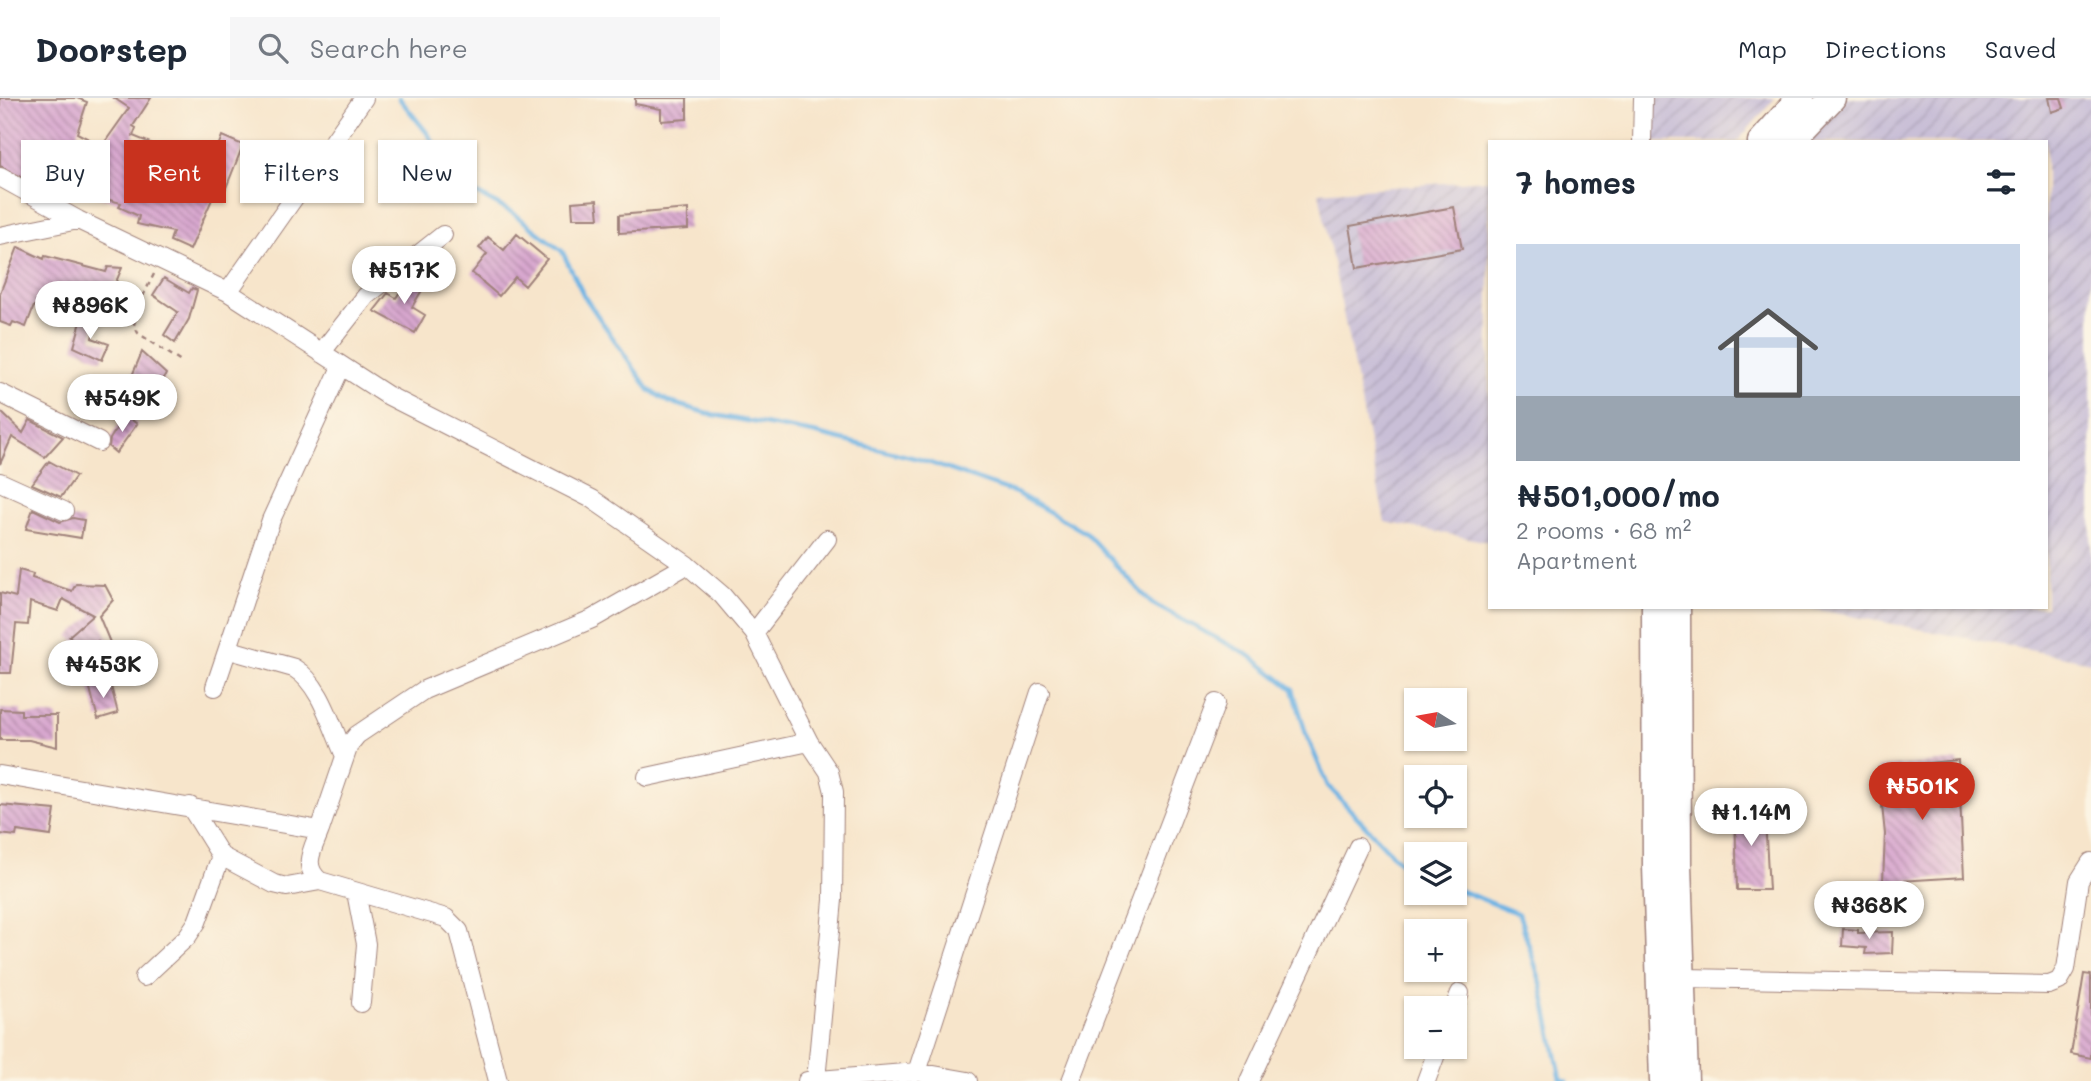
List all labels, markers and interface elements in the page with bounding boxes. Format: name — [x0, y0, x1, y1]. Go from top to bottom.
search box — [230, 17, 720, 80]
text: Doorstep — [35, 27, 188, 70]
icon: search — [254, 29, 292, 67]
text: Search here — [310, 31, 468, 65]
text: Map — [1738, 33, 1787, 64]
text: Directions — [1825, 33, 1947, 64]
text: Saved — [1985, 33, 2056, 64]
chip: Buy — [21, 140, 110, 203]
chip: Rent — [124, 140, 226, 203]
chip: Filters — [240, 140, 364, 203]
chip: New — [378, 140, 477, 203]
text: 7 homes — [1516, 162, 1636, 202]
icon: filters — [1982, 163, 2020, 201]
pin: ₦517K — [355, 246, 453, 306]
text: ₦517K — [368, 254, 440, 284]
pin: ₦896K — [41, 282, 139, 341]
text: ₦896K — [51, 289, 129, 319]
icon: home — [1705, 290, 1831, 416]
pin: ₦549K — [73, 374, 171, 434]
text: ₦549K — [83, 382, 161, 412]
text: ₦501,000/mo — [1516, 475, 1720, 515]
text: 2 rooms · 68 m² — [1516, 515, 1691, 545]
text: Apartment — [1516, 545, 1638, 575]
pin: ₦453K — [54, 640, 152, 700]
text: ₦453K — [64, 648, 142, 678]
north arrow — [1404, 688, 1466, 751]
map controls — [1404, 688, 1467, 1059]
pin: ₦501K — [1873, 762, 1971, 822]
button: locate — [1404, 765, 1467, 828]
text: ₦501K — [1885, 770, 1959, 800]
pin: ₦1.14M — [1694, 788, 1808, 848]
text: ₦1.14M — [1710, 796, 1792, 826]
button: layers — [1404, 842, 1467, 905]
pin: ₦368K — [1820, 882, 1918, 941]
text: ₦368K — [1830, 889, 1908, 919]
button: + — [1404, 919, 1467, 982]
button: − — [1404, 996, 1467, 1059]

